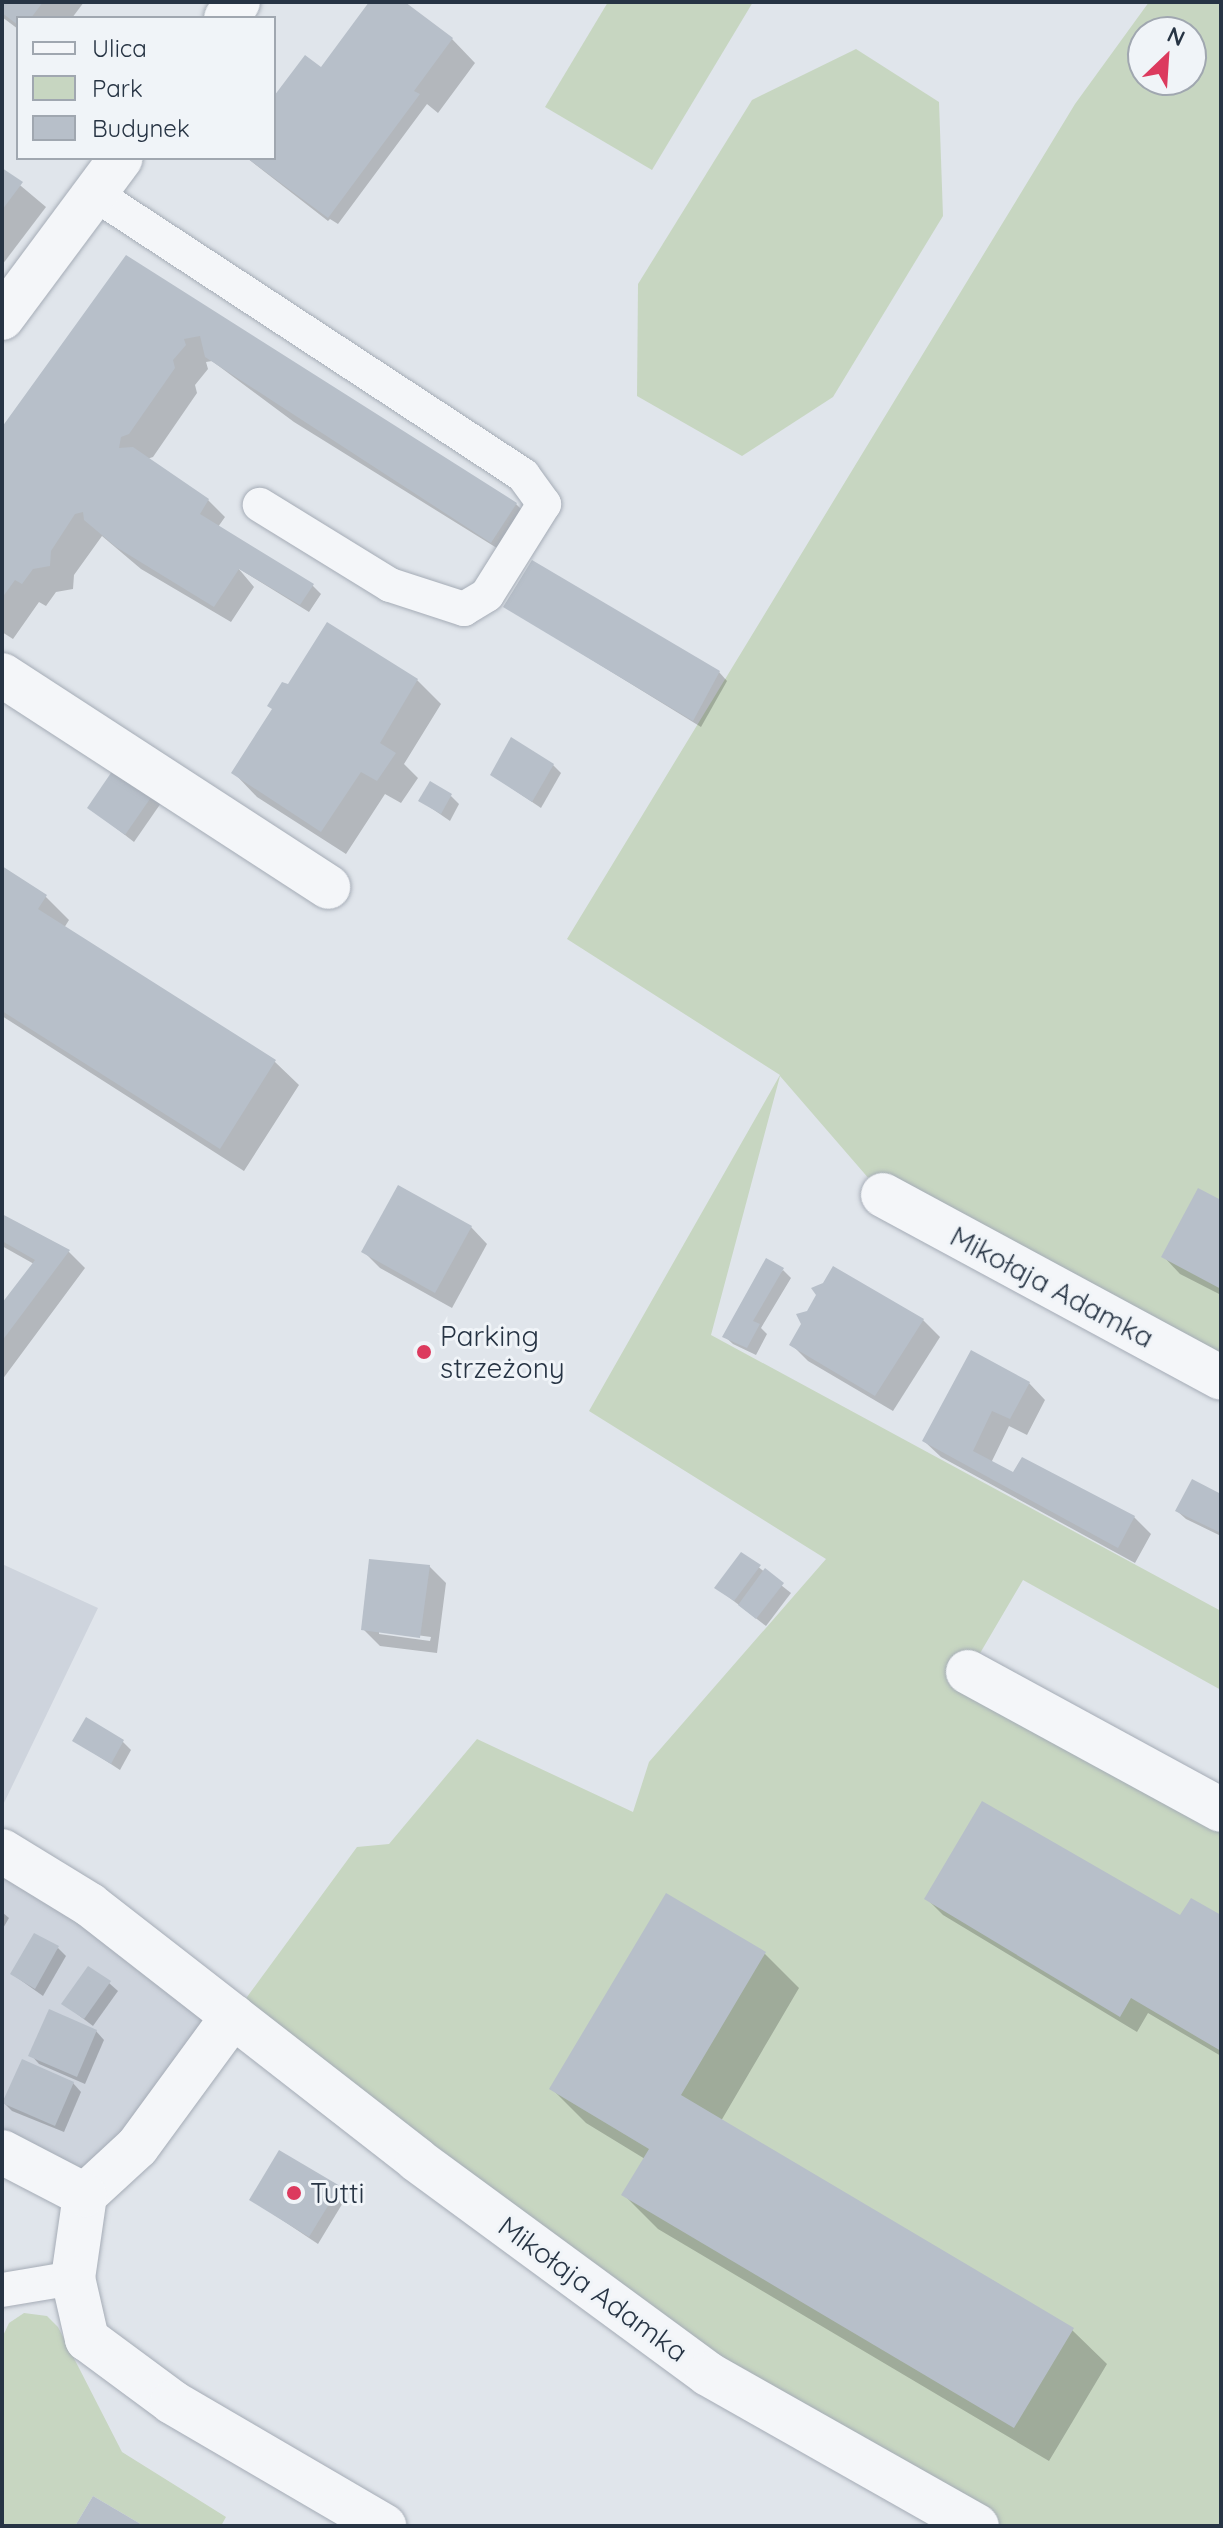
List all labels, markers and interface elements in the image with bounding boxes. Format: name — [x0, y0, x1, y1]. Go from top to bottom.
legend — [16, 16, 276, 160]
north arrow — [1127, 16, 1207, 96]
text: N — [1163, 20, 1190, 52]
text: Ulica — [92, 33, 147, 63]
text: Park — [92, 73, 143, 103]
text: Budynek — [92, 113, 190, 143]
street label: Mikołaja Adamka — [945, 1219, 1159, 1355]
place label: Parking strzeżony — [440, 1319, 565, 1385]
marker: Parking strzeżony — [415, 1343, 433, 1361]
place label: Tutti — [310, 2176, 364, 2210]
marker: Tutti — [285, 2184, 303, 2202]
street label: Mikołaja Adamka — [492, 2209, 694, 2369]

